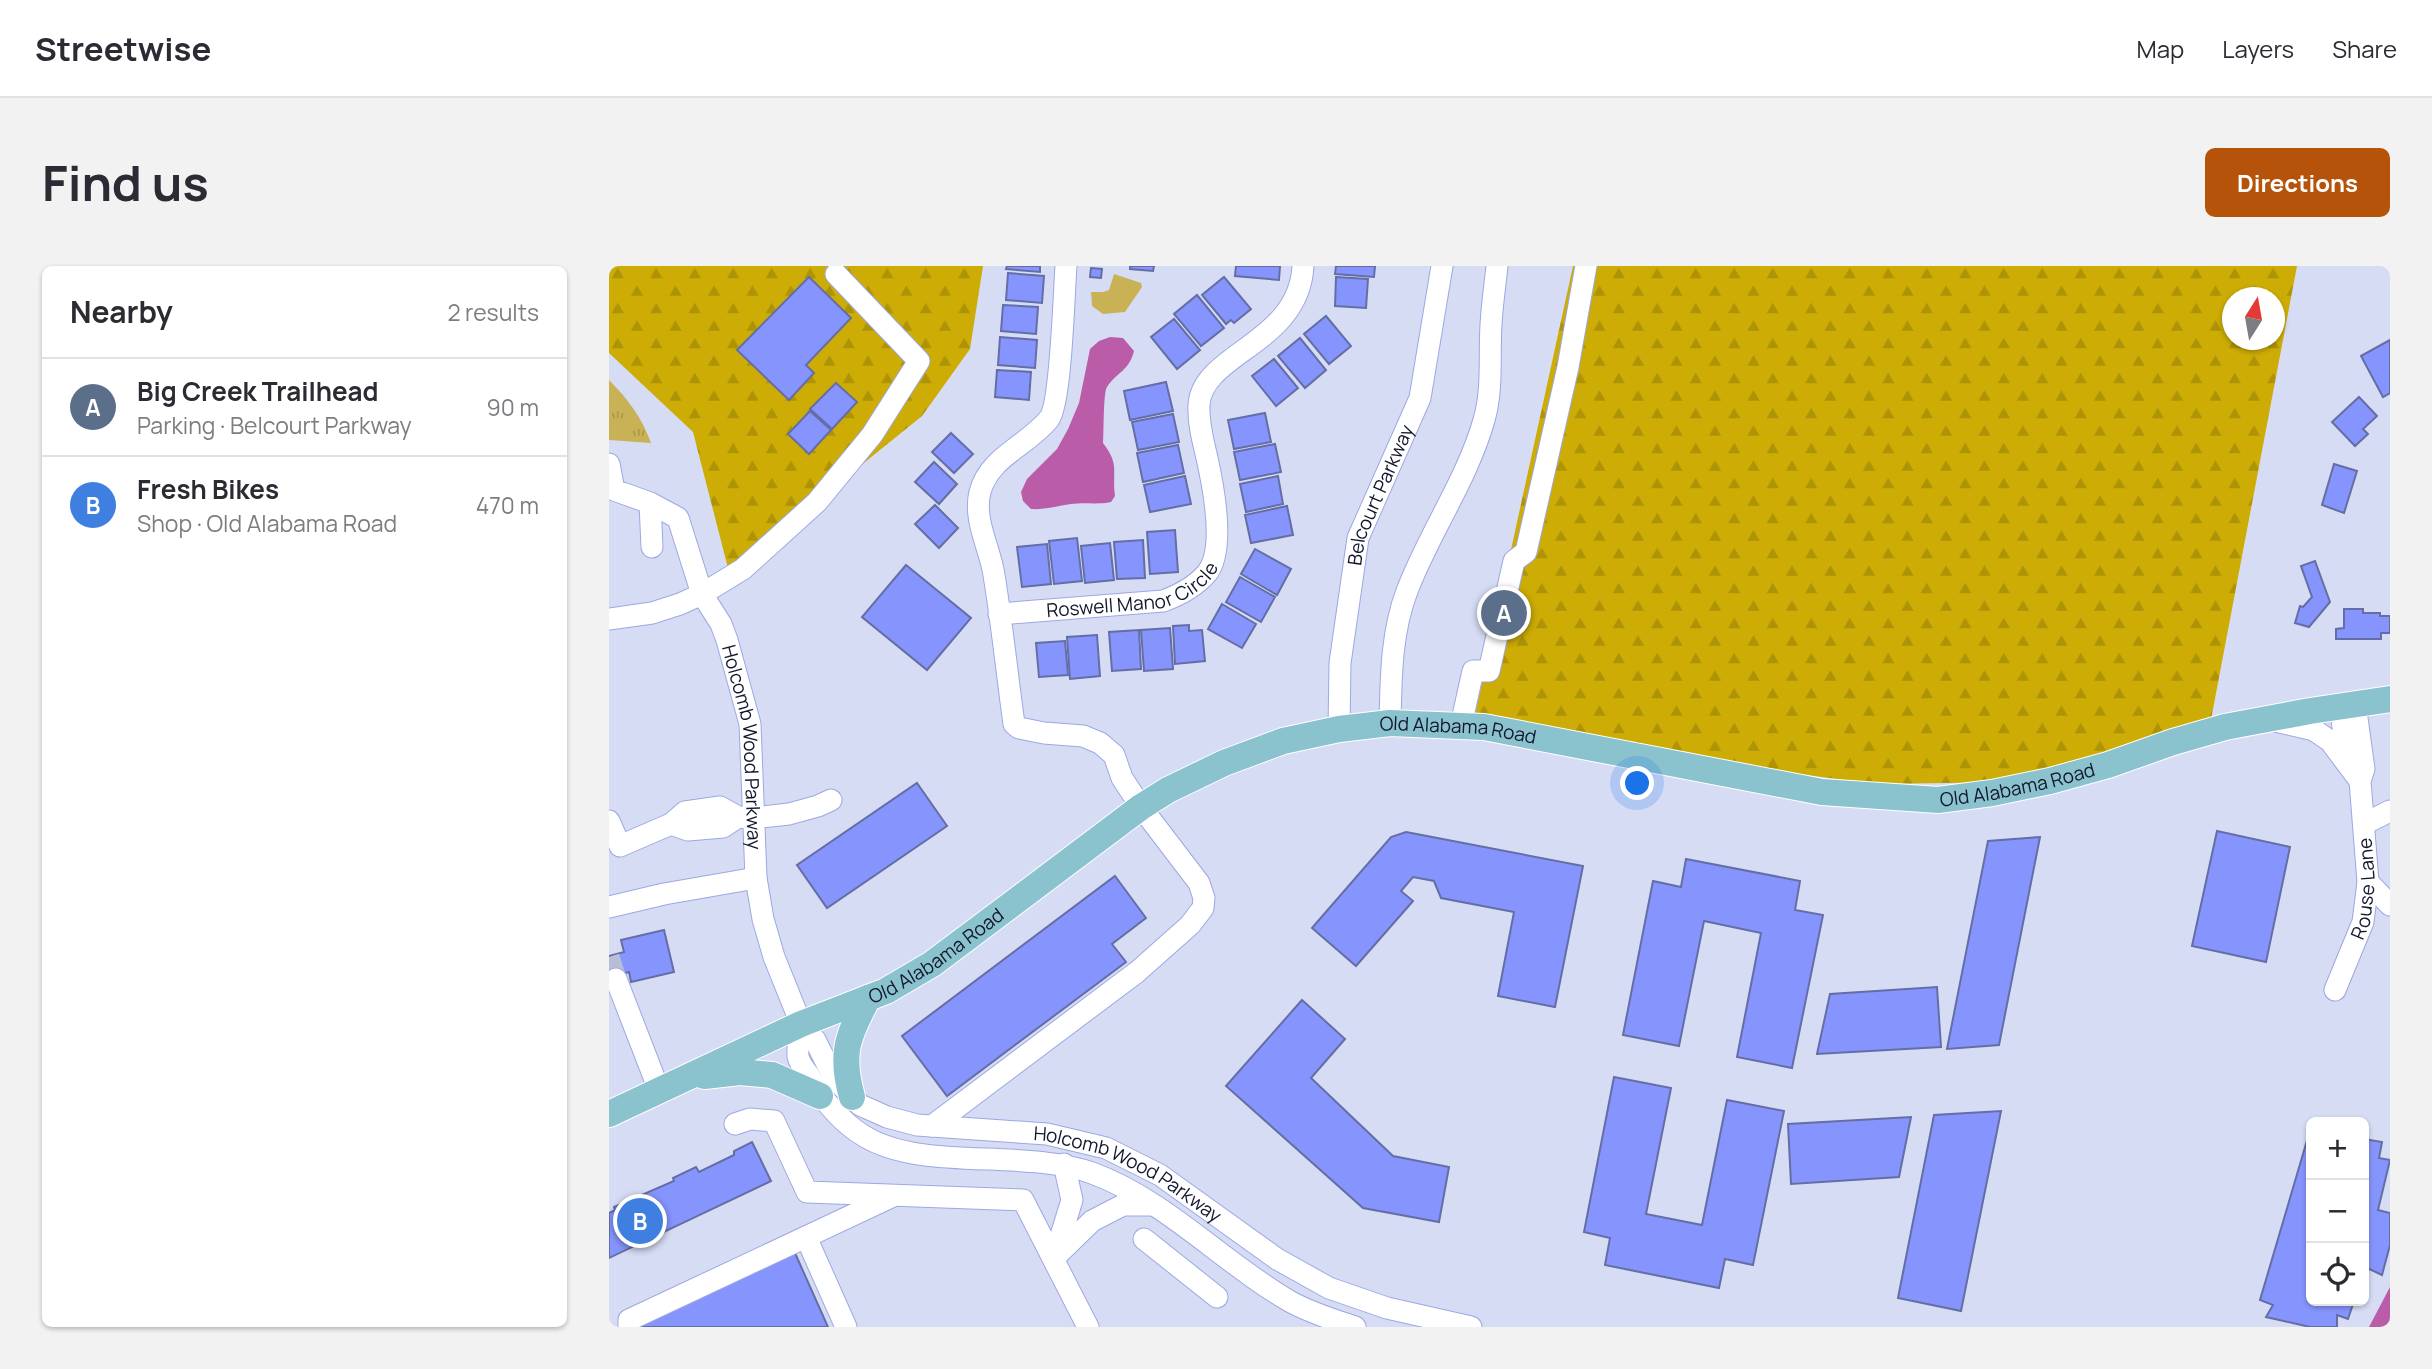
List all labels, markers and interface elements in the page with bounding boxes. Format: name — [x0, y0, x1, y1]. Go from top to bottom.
text: Streetwise — [35, 26, 211, 71]
text: Map — [2137, 32, 2184, 65]
text: Layers — [2222, 32, 2294, 65]
text: Share — [2332, 32, 2397, 65]
button: Directions — [2205, 148, 2390, 217]
text: Find us — [42, 149, 209, 216]
north arrow — [2222, 287, 2285, 350]
text: Nearby — [70, 291, 173, 332]
text: 2 results — [447, 296, 539, 328]
text: Big Creek Trailhead — [137, 373, 378, 409]
text: A — [85, 391, 101, 423]
text: 90 m — [487, 391, 539, 423]
text: Parking · Belcourt Parkway — [137, 409, 412, 441]
street label: Belcourt Parkway — [1341, 420, 1420, 567]
text: Fresh Bikes — [137, 471, 279, 507]
text: B — [86, 489, 100, 521]
text: 470 m — [476, 489, 539, 521]
text: Shop · Old Alabama Road — [137, 507, 397, 539]
street label: Roswell Manor Circle — [1045, 557, 1224, 623]
pin: A — [1481, 587, 1527, 639]
street label: Holcomb Wood Parkway — [716, 642, 768, 850]
street label: Old Alabama Road — [1378, 710, 1539, 750]
street label: Old Alabama Road — [1938, 756, 2098, 813]
your location — [1620, 766, 1654, 800]
street label: Rouse Lane — [2344, 837, 2381, 943]
street label: Old Alabama Road — [864, 902, 1009, 1010]
map controls — [2306, 1117, 2369, 1306]
button: + — [2306, 1117, 2369, 1180]
street label: Holcomb Wood Parkway — [1033, 1120, 1227, 1228]
button: − — [2306, 1180, 2369, 1243]
pin: B — [617, 1195, 663, 1247]
button: locate — [2306, 1243, 2369, 1306]

